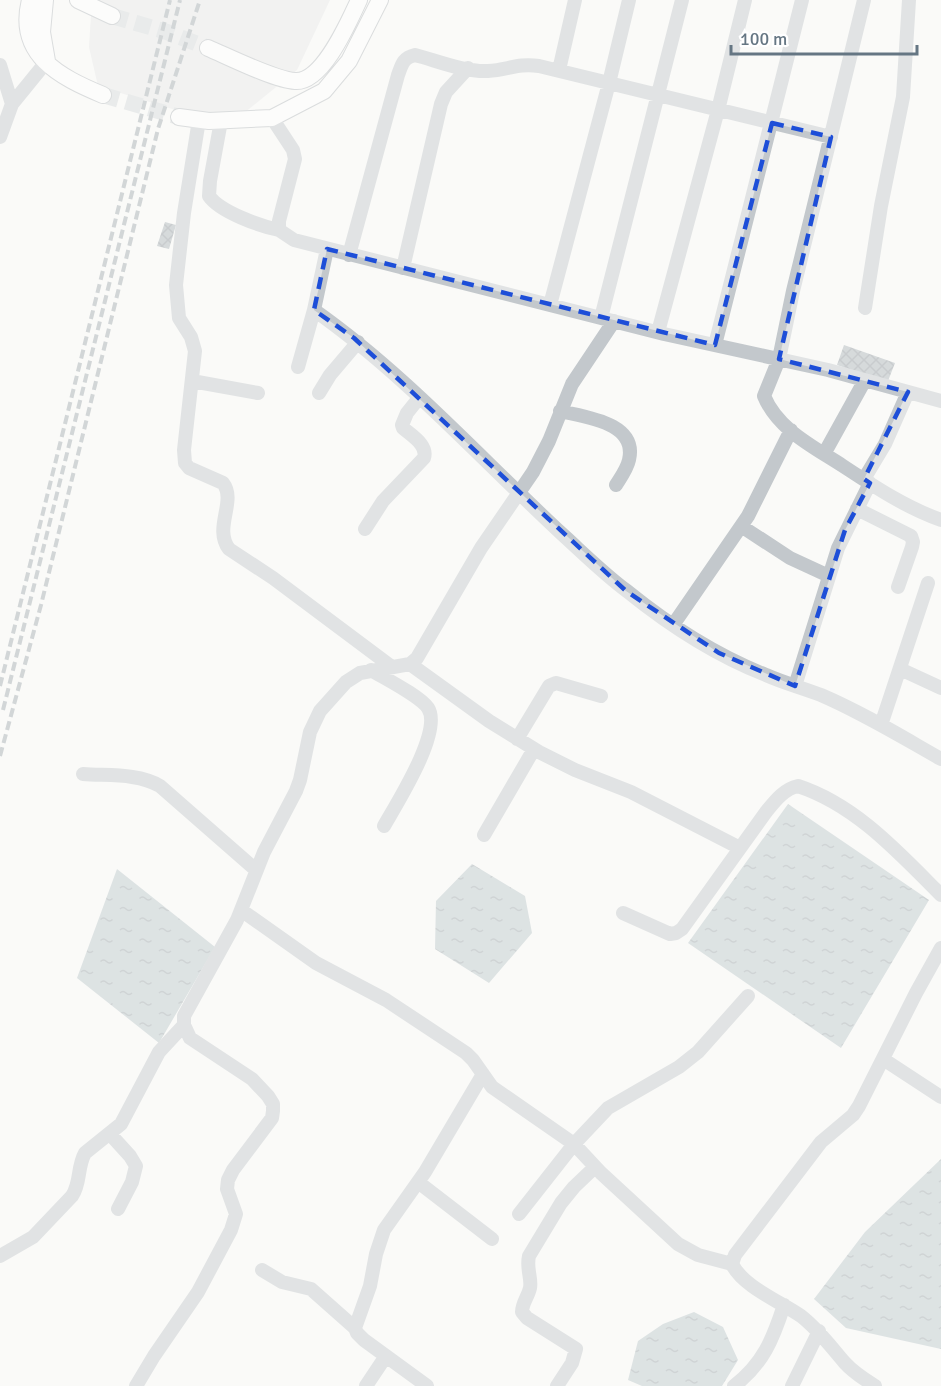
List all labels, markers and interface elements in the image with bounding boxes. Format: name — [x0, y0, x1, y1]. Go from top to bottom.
scale bar — [731, 18, 917, 56]
text: 100 m — [740, 28, 787, 50]

